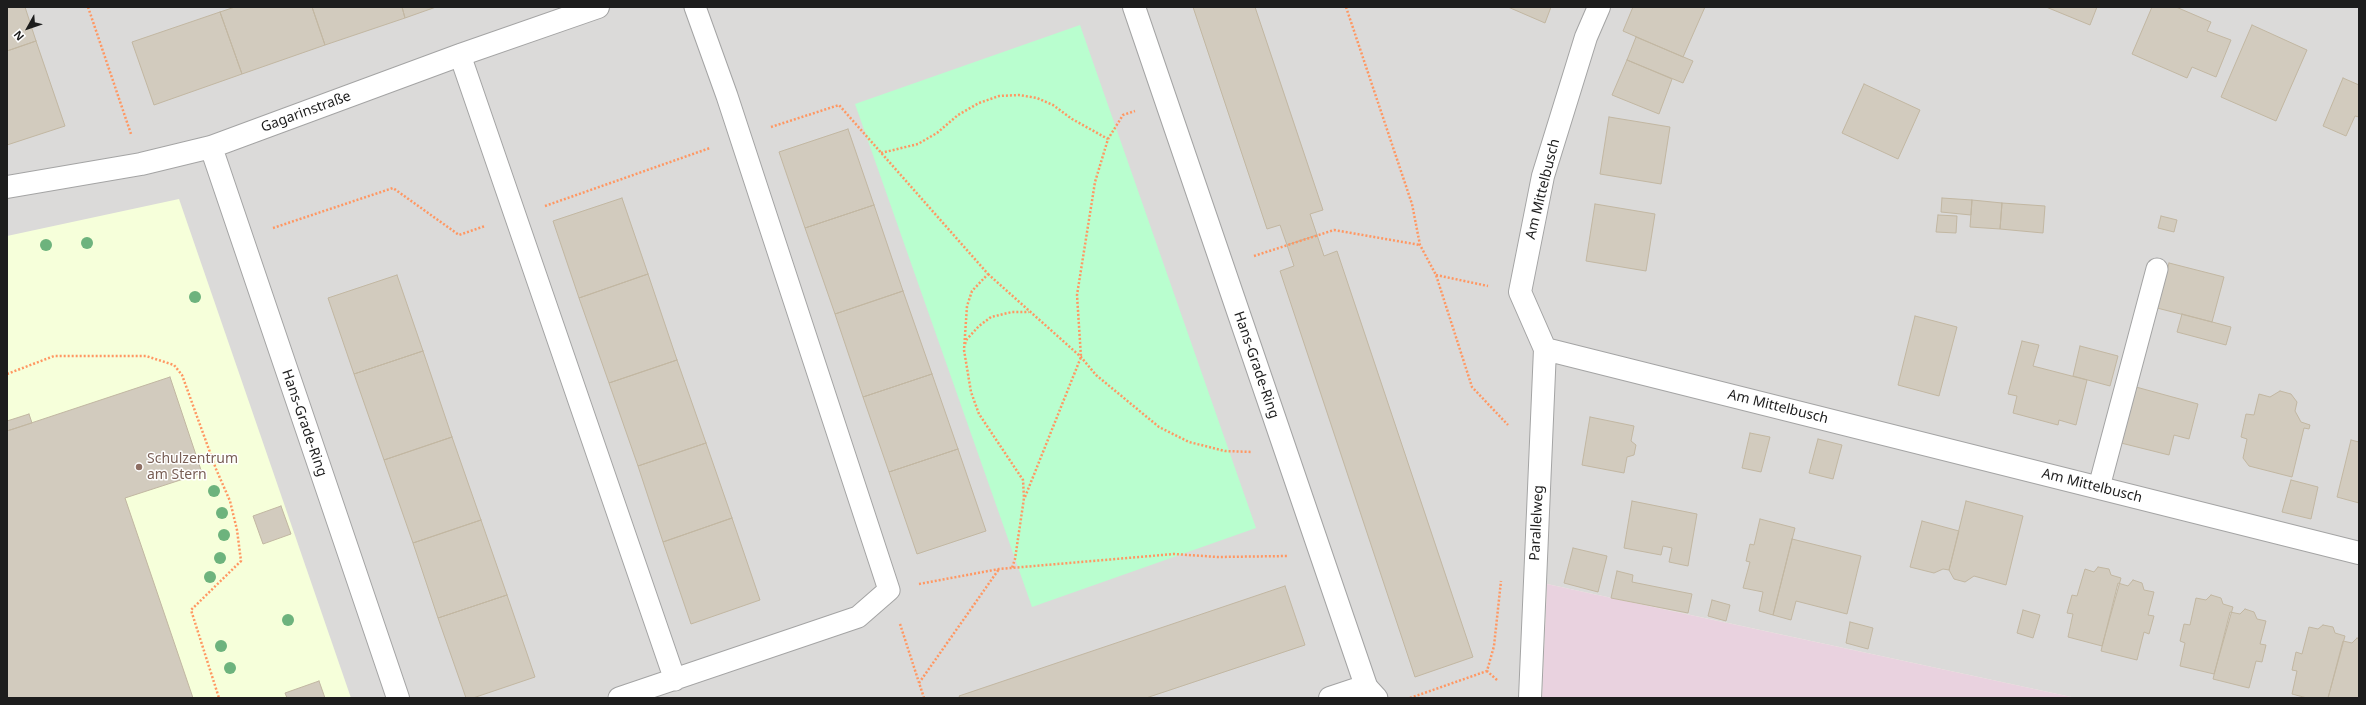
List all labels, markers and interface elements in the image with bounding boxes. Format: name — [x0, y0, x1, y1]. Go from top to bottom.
north arrow — [8, 8, 48, 48]
text: N — [10, 28, 27, 44]
street label: Gagarinstraße — [259, 88, 353, 136]
street label: Am Mittelbusch — [1522, 137, 1564, 241]
street label: Hans-Grade-Ring — [1230, 309, 1282, 421]
street label: Hans-Grade-Ring — [278, 367, 330, 479]
street label: Am Mittelbusch — [1726, 386, 1830, 428]
place label: Schulzentrum am Stern — [147, 451, 238, 484]
marker: Schulzentrum am Stern — [134, 462, 144, 472]
street label: Am Mittelbusch — [2040, 465, 2144, 507]
street label: Parallelweg — [1527, 485, 1547, 561]

